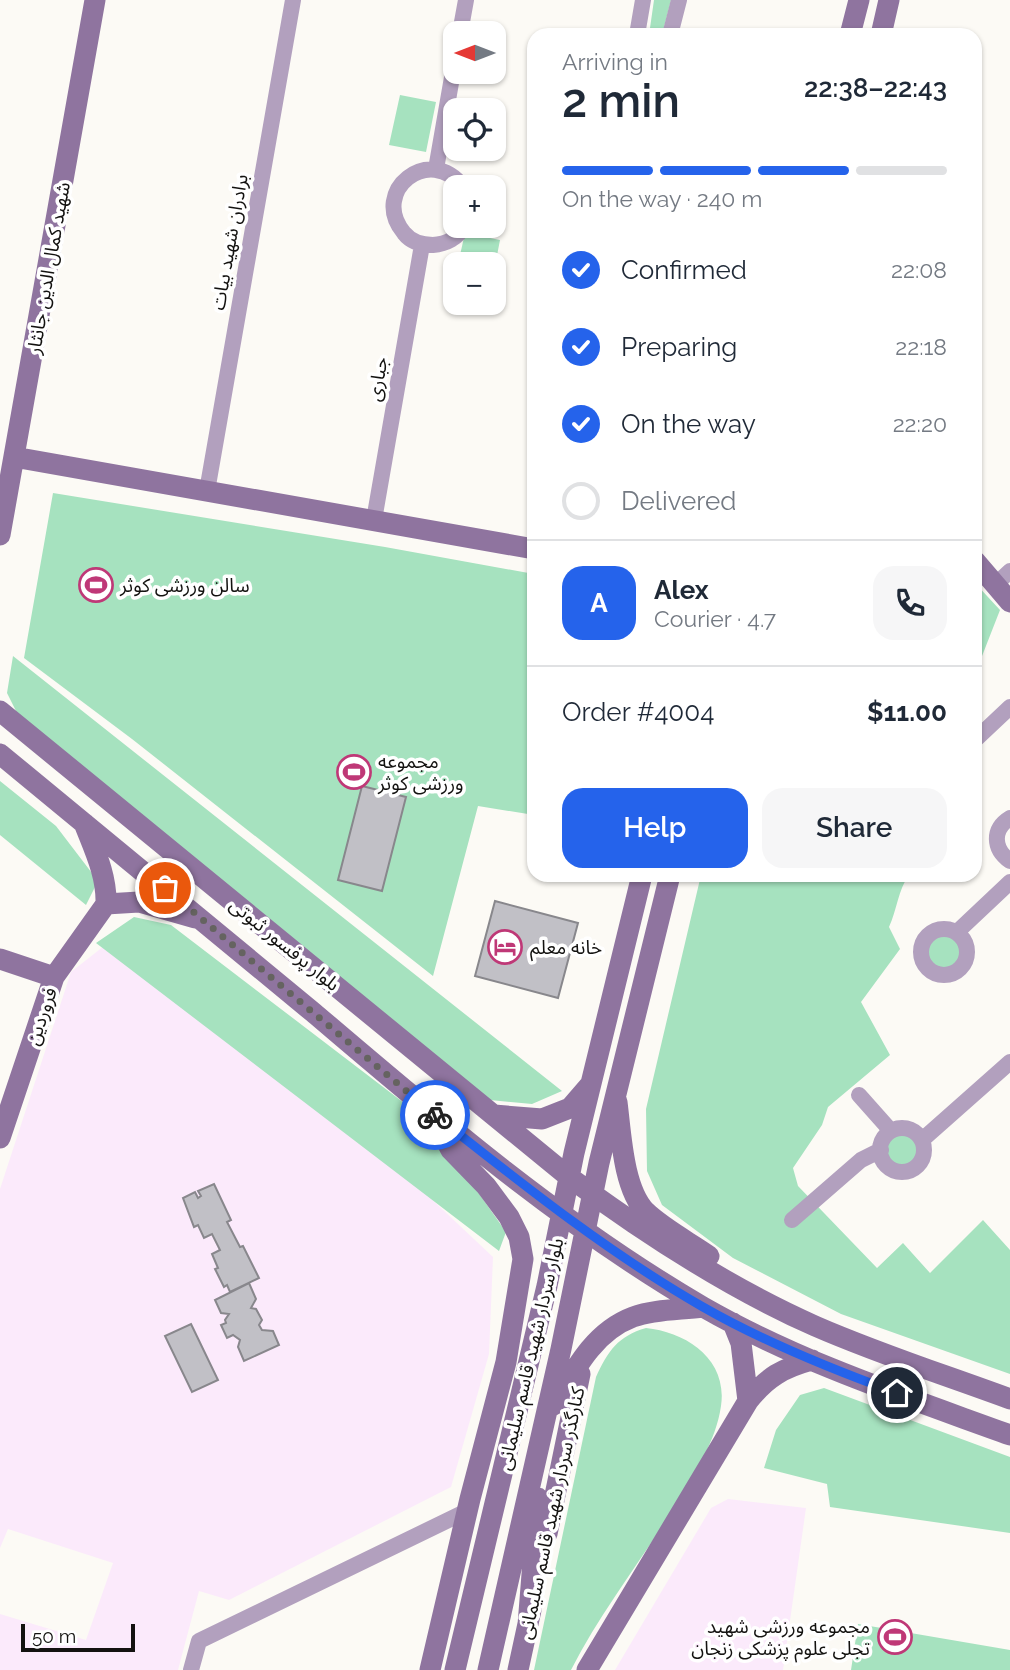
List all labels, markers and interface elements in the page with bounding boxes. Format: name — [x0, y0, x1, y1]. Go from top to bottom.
north arrow — [443, 21, 506, 84]
map controls — [443, 21, 506, 315]
text: Arriving in — [562, 48, 668, 75]
text: 22:38–22:43 — [804, 73, 947, 103]
text: 2 min — [562, 74, 680, 128]
button: locate — [443, 98, 506, 161]
street label: برادران شهید بیات — [206, 172, 253, 312]
button: + — [443, 175, 506, 238]
street label: شهید کمال الدین جانثار — [22, 180, 75, 357]
text: On the way · 240 m — [562, 185, 762, 212]
icon: check — [562, 251, 600, 289]
button: − — [443, 252, 506, 315]
text: Confirmed — [621, 255, 747, 285]
text: 22:08 — [891, 256, 947, 283]
icon: check — [562, 328, 600, 366]
text: Preparing — [621, 332, 737, 362]
text: 22:18 — [895, 333, 947, 360]
street label: جباری — [362, 355, 393, 403]
icon: check — [562, 405, 600, 443]
text: On the way — [621, 409, 756, 439]
text: 22:20 — [893, 410, 947, 437]
text: Delivered — [621, 486, 736, 516]
sports icon: سالن ورزشی کوثر — [77, 566, 115, 604]
button: phone — [873, 566, 947, 640]
place label: سالن ورزشی کوثر — [119, 574, 250, 597]
text: Alex — [654, 575, 709, 605]
text: A — [590, 588, 608, 618]
text: Courier · 4.7 — [654, 605, 776, 632]
text: Order #4004 — [562, 697, 714, 727]
text: $11.00 — [867, 697, 947, 727]
place label: مجموعه ورزشی کوثر — [377, 750, 464, 795]
sports icon: مجموعه ورزشی کوثر — [335, 753, 373, 791]
button: Help — [562, 788, 748, 868]
button: Share — [762, 788, 947, 868]
pin — [135, 858, 195, 918]
icon: bag — [146, 869, 184, 907]
street label: بلوار پرفسور ثبوتی — [224, 893, 344, 997]
hotel icon: خانه معلم — [486, 928, 524, 966]
place label: خانه معلم — [530, 936, 602, 962]
street label: فروردین — [21, 984, 62, 1048]
courier — [400, 1080, 470, 1150]
icon: bike — [416, 1096, 454, 1134]
street label: بلوار سردار شهید قاسم سلیمانی — [493, 1236, 571, 1473]
pin — [867, 1363, 927, 1423]
icon: home — [878, 1374, 916, 1412]
street label: کنارگذر سردار شهید قاسم سلیمانی — [513, 1384, 593, 1642]
place label: مجموعه ورزشی شهید تجلی علوم پزشکی زنجان — [691, 1615, 870, 1663]
sports icon: مجموعه ورزشی شهید تجلی علوم پزشکی زنجان — [876, 1618, 914, 1656]
scale bar — [21, 1621, 135, 1653]
text: 50 m — [32, 1625, 76, 1647]

